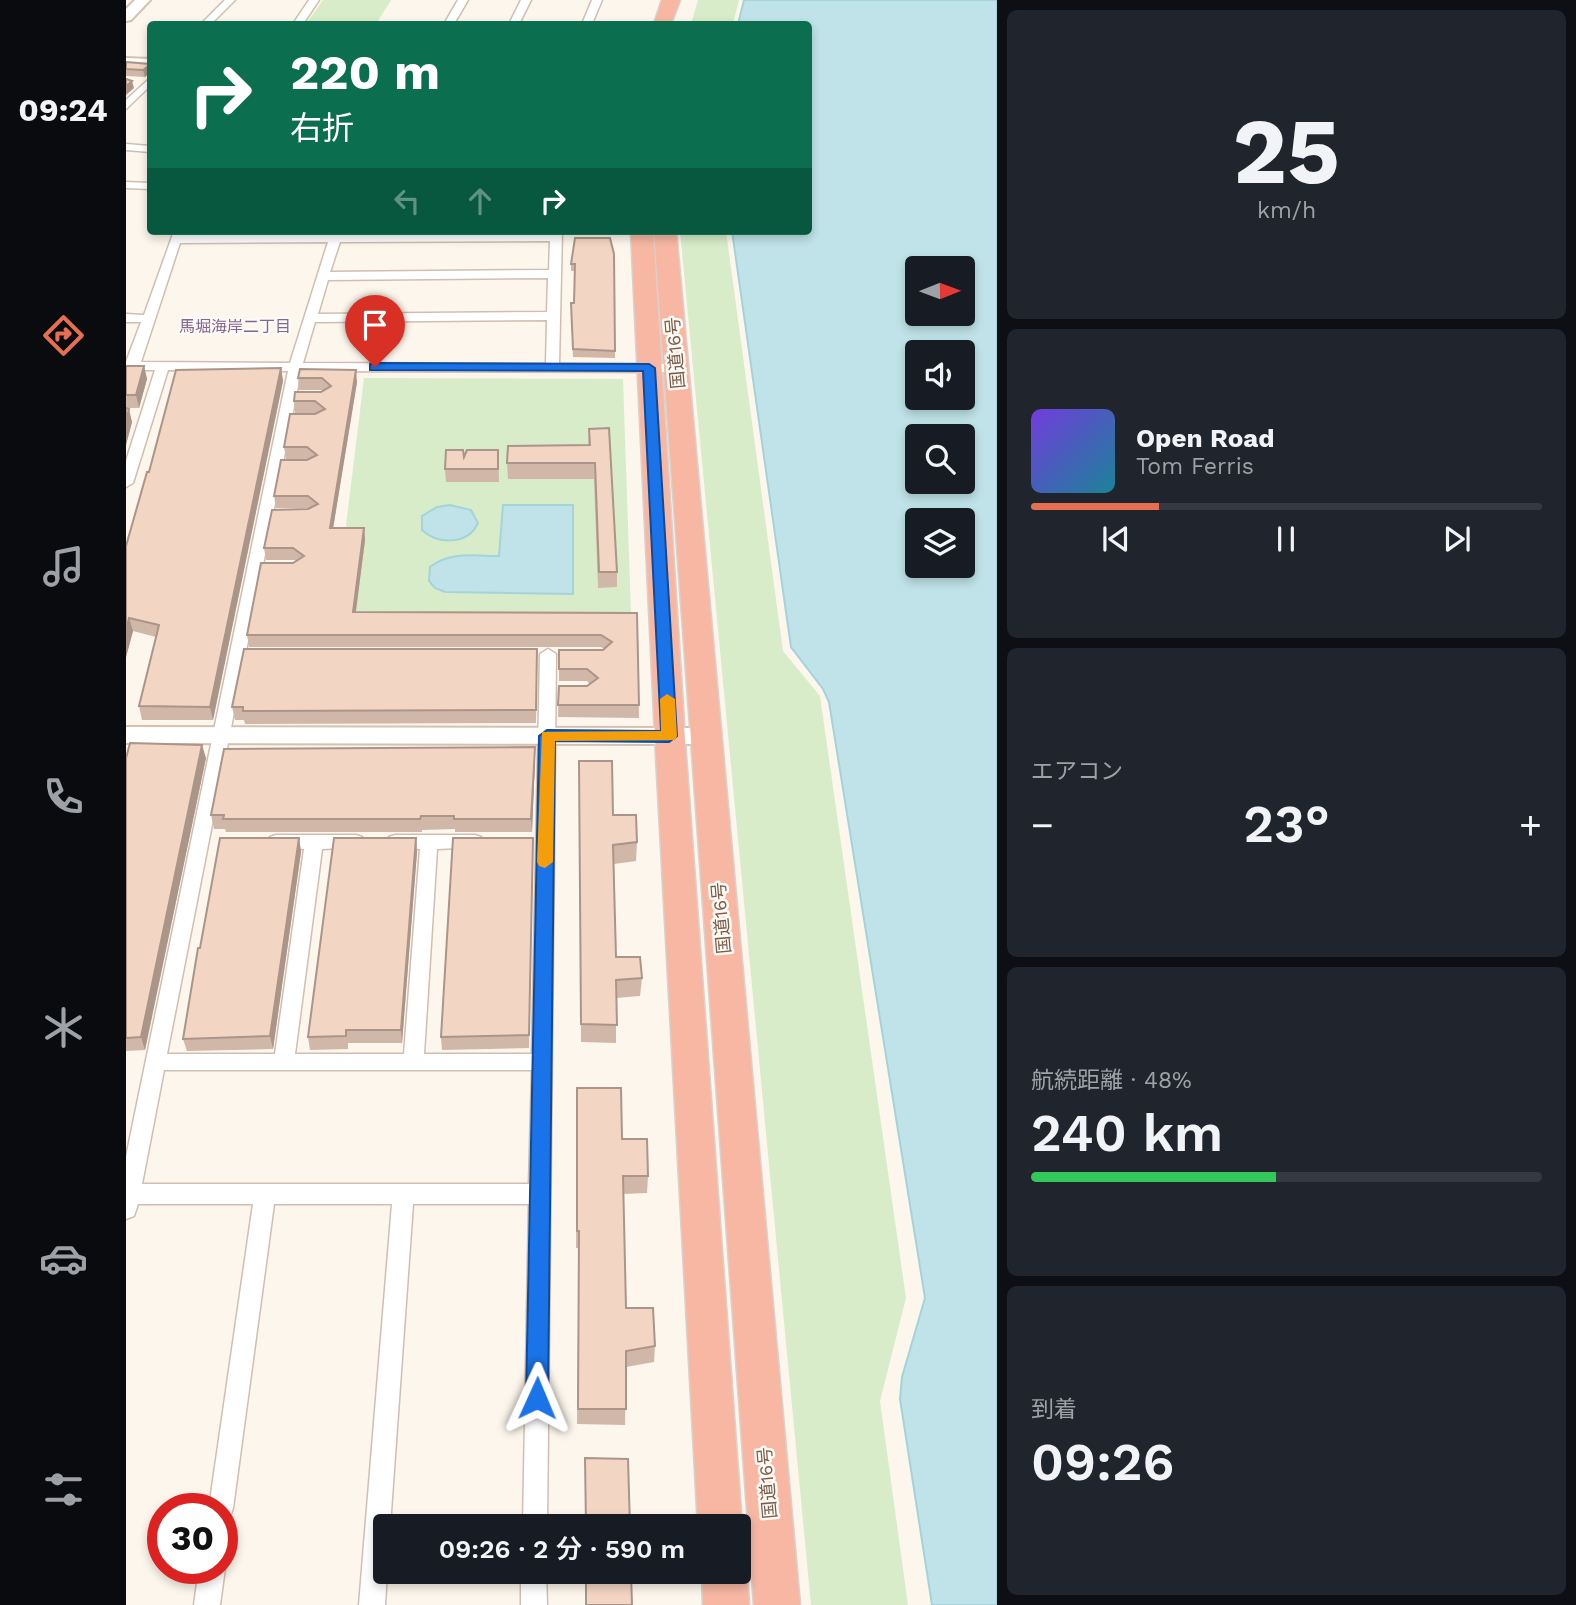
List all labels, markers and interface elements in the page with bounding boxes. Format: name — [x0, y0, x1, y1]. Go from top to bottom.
text: 220 m — [290, 43, 440, 101]
icon: right — [175, 49, 266, 140]
text: 09:24 — [18, 91, 108, 129]
text: 25 — [1233, 98, 1340, 205]
text: 右折 — [290, 109, 354, 147]
icon: left — [388, 182, 426, 220]
icon: ahead — [461, 182, 499, 220]
icon: right — [534, 182, 572, 220]
text: km/h — [1257, 197, 1316, 224]
north arrow — [905, 256, 975, 326]
map controls — [905, 256, 975, 578]
pin — [345, 295, 405, 367]
icon: arrive — [356, 306, 394, 344]
icon: directions — [39, 311, 88, 360]
street label: 国道16号 — [661, 316, 689, 390]
district label: 馬堀海岸二丁目 — [179, 317, 291, 336]
button: sound — [905, 340, 975, 410]
text: Open Road — [1136, 423, 1274, 453]
button: search — [905, 424, 975, 494]
text: Tom Ferris — [1136, 453, 1254, 480]
button: layers — [905, 508, 975, 578]
icon: previous — [1097, 520, 1135, 558]
icon: pause — [1267, 520, 1305, 558]
icon: next — [1438, 520, 1476, 558]
icon: music — [39, 542, 88, 591]
text: エアコン — [1031, 758, 1123, 785]
icon: phone — [39, 772, 88, 821]
text: 23° — [1243, 794, 1330, 855]
text: − — [1031, 803, 1054, 847]
text: + — [1519, 803, 1542, 847]
street label: 国道16号 — [707, 881, 735, 955]
icon: climate — [39, 1003, 88, 1052]
text: 航続距離 · 48% — [1031, 1067, 1192, 1094]
text: 240 km — [1031, 1103, 1223, 1164]
icon: car — [39, 1234, 88, 1283]
position arrow — [500, 1361, 574, 1435]
text: 到着 — [1031, 1396, 1077, 1423]
text: 09:26 — [1031, 1432, 1174, 1493]
street label: 国道16号 — [753, 1446, 781, 1520]
icon: filters — [39, 1465, 88, 1514]
speed limit sign: 30 — [147, 1493, 238, 1584]
text: 09:26 · 2 分 · 590 m — [439, 1534, 685, 1564]

